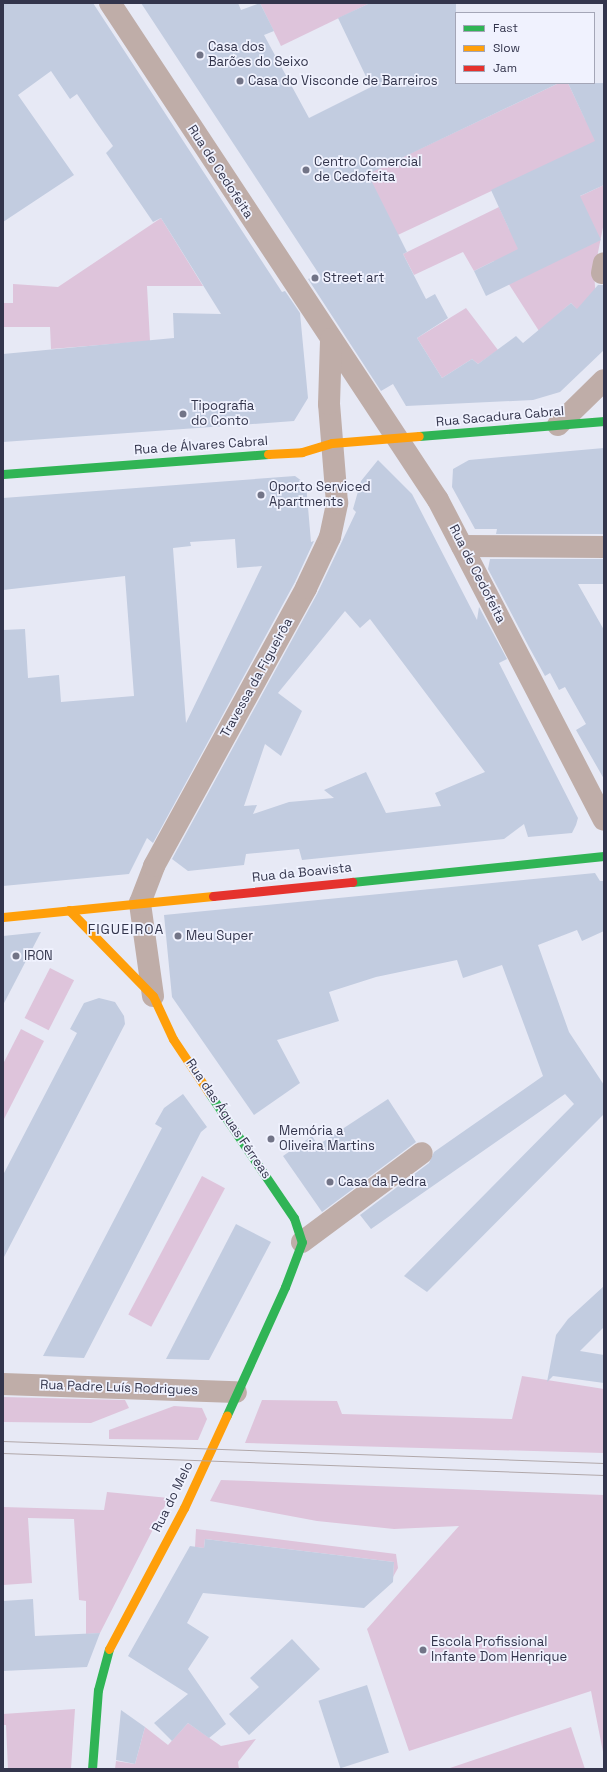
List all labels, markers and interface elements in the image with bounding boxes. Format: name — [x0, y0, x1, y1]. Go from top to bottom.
legend — [455, 12, 595, 84]
text: Fast — [493, 20, 518, 36]
place label: Casa dos Barões do Seixo — [208, 40, 309, 71]
text: Slow — [493, 40, 520, 56]
marker: Casa dos Barões do Seixo — [195, 50, 205, 60]
text: Jam — [493, 60, 517, 76]
place label: Casa do Visconde de Barreiros — [248, 73, 438, 89]
marker: Casa do Visconde de Barreiros — [235, 76, 245, 86]
street label: Rua de Cedofeita — [184, 122, 256, 222]
place label: Centro Comercial de Cedofeita — [314, 155, 421, 186]
marker: Centro Comercial de Cedofeita — [301, 165, 311, 175]
place label: Street art — [323, 270, 384, 286]
marker: Street art — [310, 273, 320, 283]
place label: Tipografia do Conto — [191, 399, 254, 430]
street label: Rua Sacadura Cabral — [435, 404, 565, 430]
marker: Tipografia do Conto — [178, 409, 188, 419]
street label: Rua de Álvares Cabral — [134, 434, 268, 458]
place label: Oporto Serviced Apartments — [269, 480, 371, 511]
marker: Oporto Serviced Apartments — [256, 490, 266, 500]
street label: Rua de Cedofeita — [445, 522, 509, 626]
street label: Travessa da Figueirôa — [218, 616, 296, 740]
street label: Rua da Boavista — [251, 860, 353, 886]
district label: FIGUEIROA — [88, 921, 164, 937]
place label: Meu Super — [186, 928, 253, 944]
marker: Meu Super — [173, 931, 183, 941]
place label: IRON — [24, 948, 53, 964]
marker: IRON — [11, 951, 21, 961]
street label: Rua das Águas Férreas — [182, 1056, 274, 1182]
place label: Memória a Oliveira Martins — [279, 1124, 375, 1155]
marker: Memória a Oliveira Martins — [266, 1134, 276, 1144]
place label: Casa da Pedra — [338, 1174, 426, 1190]
marker: Casa da Pedra — [325, 1177, 335, 1187]
street label: Rua Padre Luís Rodrigues — [40, 1377, 198, 1399]
street label: Rua do Melo — [149, 1459, 197, 1535]
place label: Escola Profissional Infante Dom Henrique — [431, 1635, 567, 1666]
marker: Escola Profissional Infante Dom Henrique — [418, 1645, 428, 1655]

